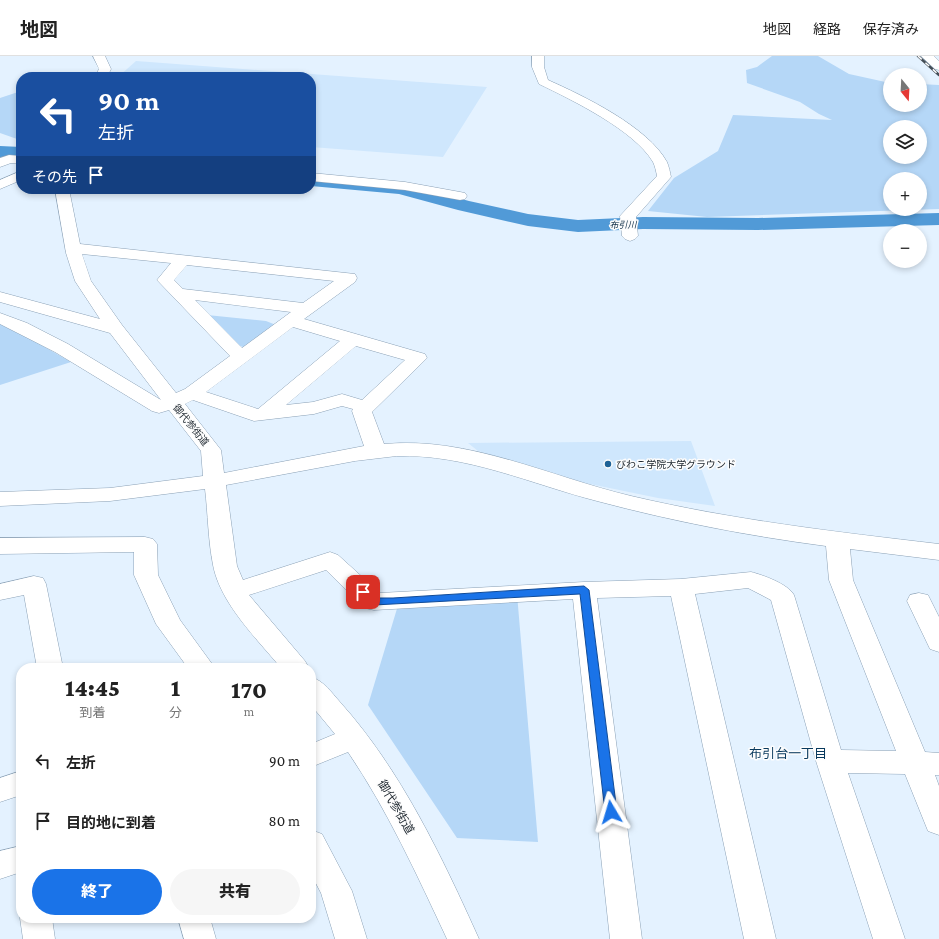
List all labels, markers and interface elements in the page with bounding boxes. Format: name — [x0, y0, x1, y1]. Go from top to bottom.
text: 地図 — [20, 19, 58, 40]
text: 地図 — [763, 21, 791, 37]
text: 経路 — [813, 21, 841, 37]
text: 保存済み — [863, 21, 919, 37]
north arrow — [883, 68, 927, 112]
map controls — [883, 68, 927, 268]
text: 90 m — [98, 85, 159, 116]
icon: left — [32, 88, 84, 140]
button: layers — [883, 120, 927, 164]
text: 左折 — [98, 123, 134, 143]
icon: arrive — [85, 164, 107, 186]
text: その先 — [32, 169, 77, 185]
button: + — [883, 172, 927, 216]
water label: 布引川 — [609, 220, 638, 230]
button: − — [883, 224, 927, 268]
street label: 御代参街道 — [171, 402, 211, 448]
marker: びわこ学院大学グラウンド — [603, 459, 613, 469]
place label: びわこ学院大学グラウンド — [616, 459, 736, 470]
pin — [346, 575, 380, 609]
icon: arrive — [352, 581, 374, 603]
text: 14:45 — [65, 674, 120, 701]
text: 1 — [171, 674, 180, 701]
text: 170 — [231, 676, 267, 703]
text: m — [244, 704, 254, 719]
text: 到着 — [79, 705, 105, 720]
text: 分 — [169, 705, 182, 720]
district label: 布引台一丁目 — [749, 746, 827, 761]
icon: left — [32, 750, 54, 772]
text: 90 m — [269, 753, 300, 769]
text: 左折 — [66, 755, 96, 771]
street label: 御代参街道 — [375, 778, 417, 836]
position arrow — [590, 791, 632, 833]
icon: arrive — [32, 810, 54, 832]
text: 80 m — [269, 813, 300, 829]
text: 目的地に到着 — [66, 815, 156, 831]
button: 終了 — [32, 869, 162, 915]
button: 共有 — [170, 869, 300, 915]

